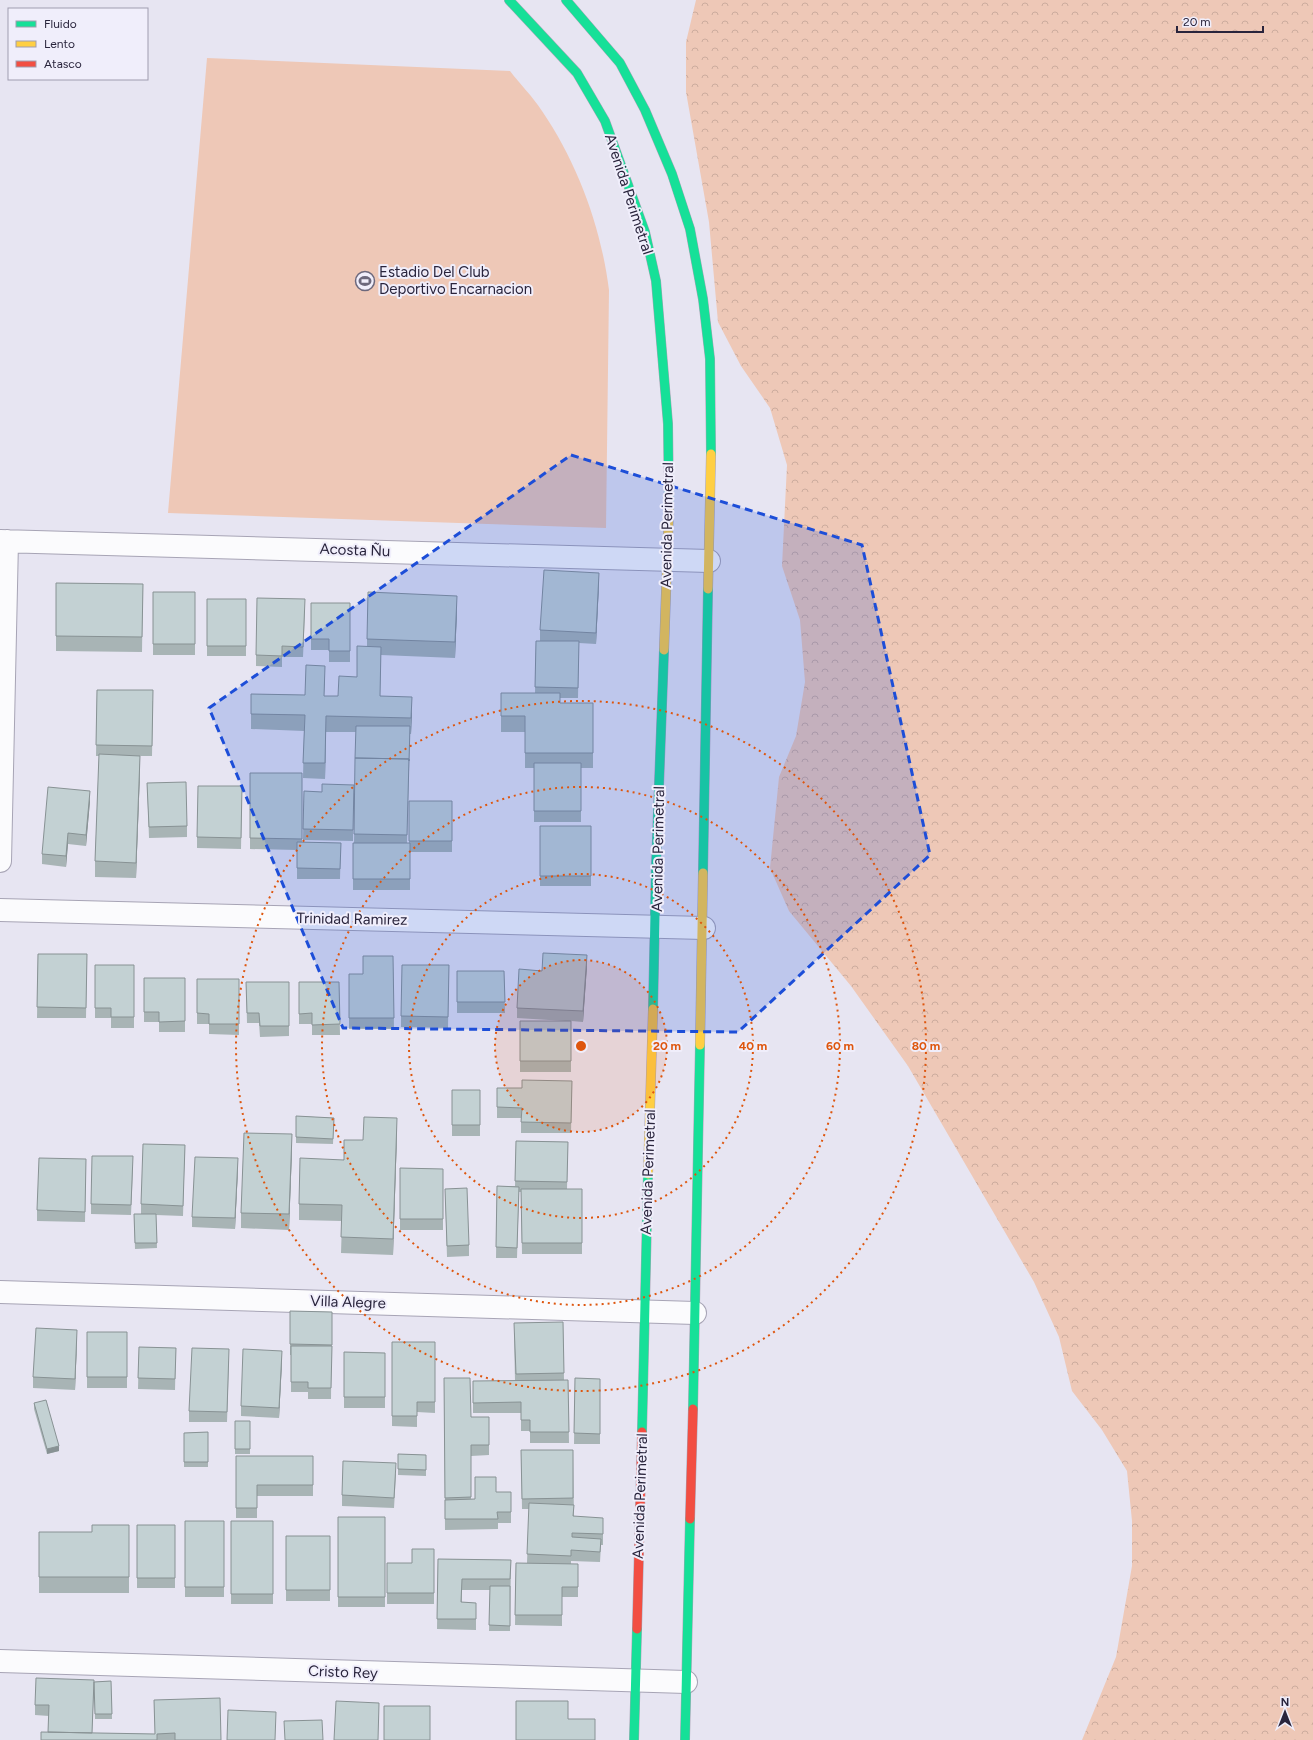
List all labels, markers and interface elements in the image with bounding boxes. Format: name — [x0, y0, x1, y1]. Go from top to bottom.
legend — [8, 8, 148, 80]
scale bar — [1177, 8, 1263, 34]
text: 20 m — [1183, 15, 1211, 29]
text: Fluido — [44, 17, 77, 31]
text: Lento — [44, 37, 75, 51]
text: Atasco — [44, 57, 82, 71]
street label: Avenida Perimetral — [601, 131, 657, 257]
place label: Estadio Del Club Deportivo Encarnacion — [379, 263, 532, 298]
sports icon: Estadio Del Club Deportivo Encarnacion — [354, 270, 376, 292]
street label: Avenida Perimetral — [657, 462, 677, 588]
street label: Acosta Ñu — [319, 540, 391, 560]
street label: Avenida Perimetral — [648, 786, 668, 912]
street label: Trinidad Ramirez — [296, 909, 408, 929]
centre of rings — [574, 1039, 588, 1053]
text: 20 m — [653, 1039, 681, 1053]
text: 40 m — [739, 1039, 767, 1053]
text: 60 m — [826, 1039, 854, 1053]
text: 80 m — [912, 1039, 940, 1053]
street label: Avenida Perimetral — [637, 1109, 659, 1235]
street label: Villa Alegre — [310, 1292, 386, 1312]
street label: Avenida Perimetral — [629, 1433, 651, 1559]
street label: Cristo Rey — [308, 1662, 378, 1682]
north arrow — [1265, 1692, 1305, 1732]
text: N — [1281, 1696, 1289, 1709]

